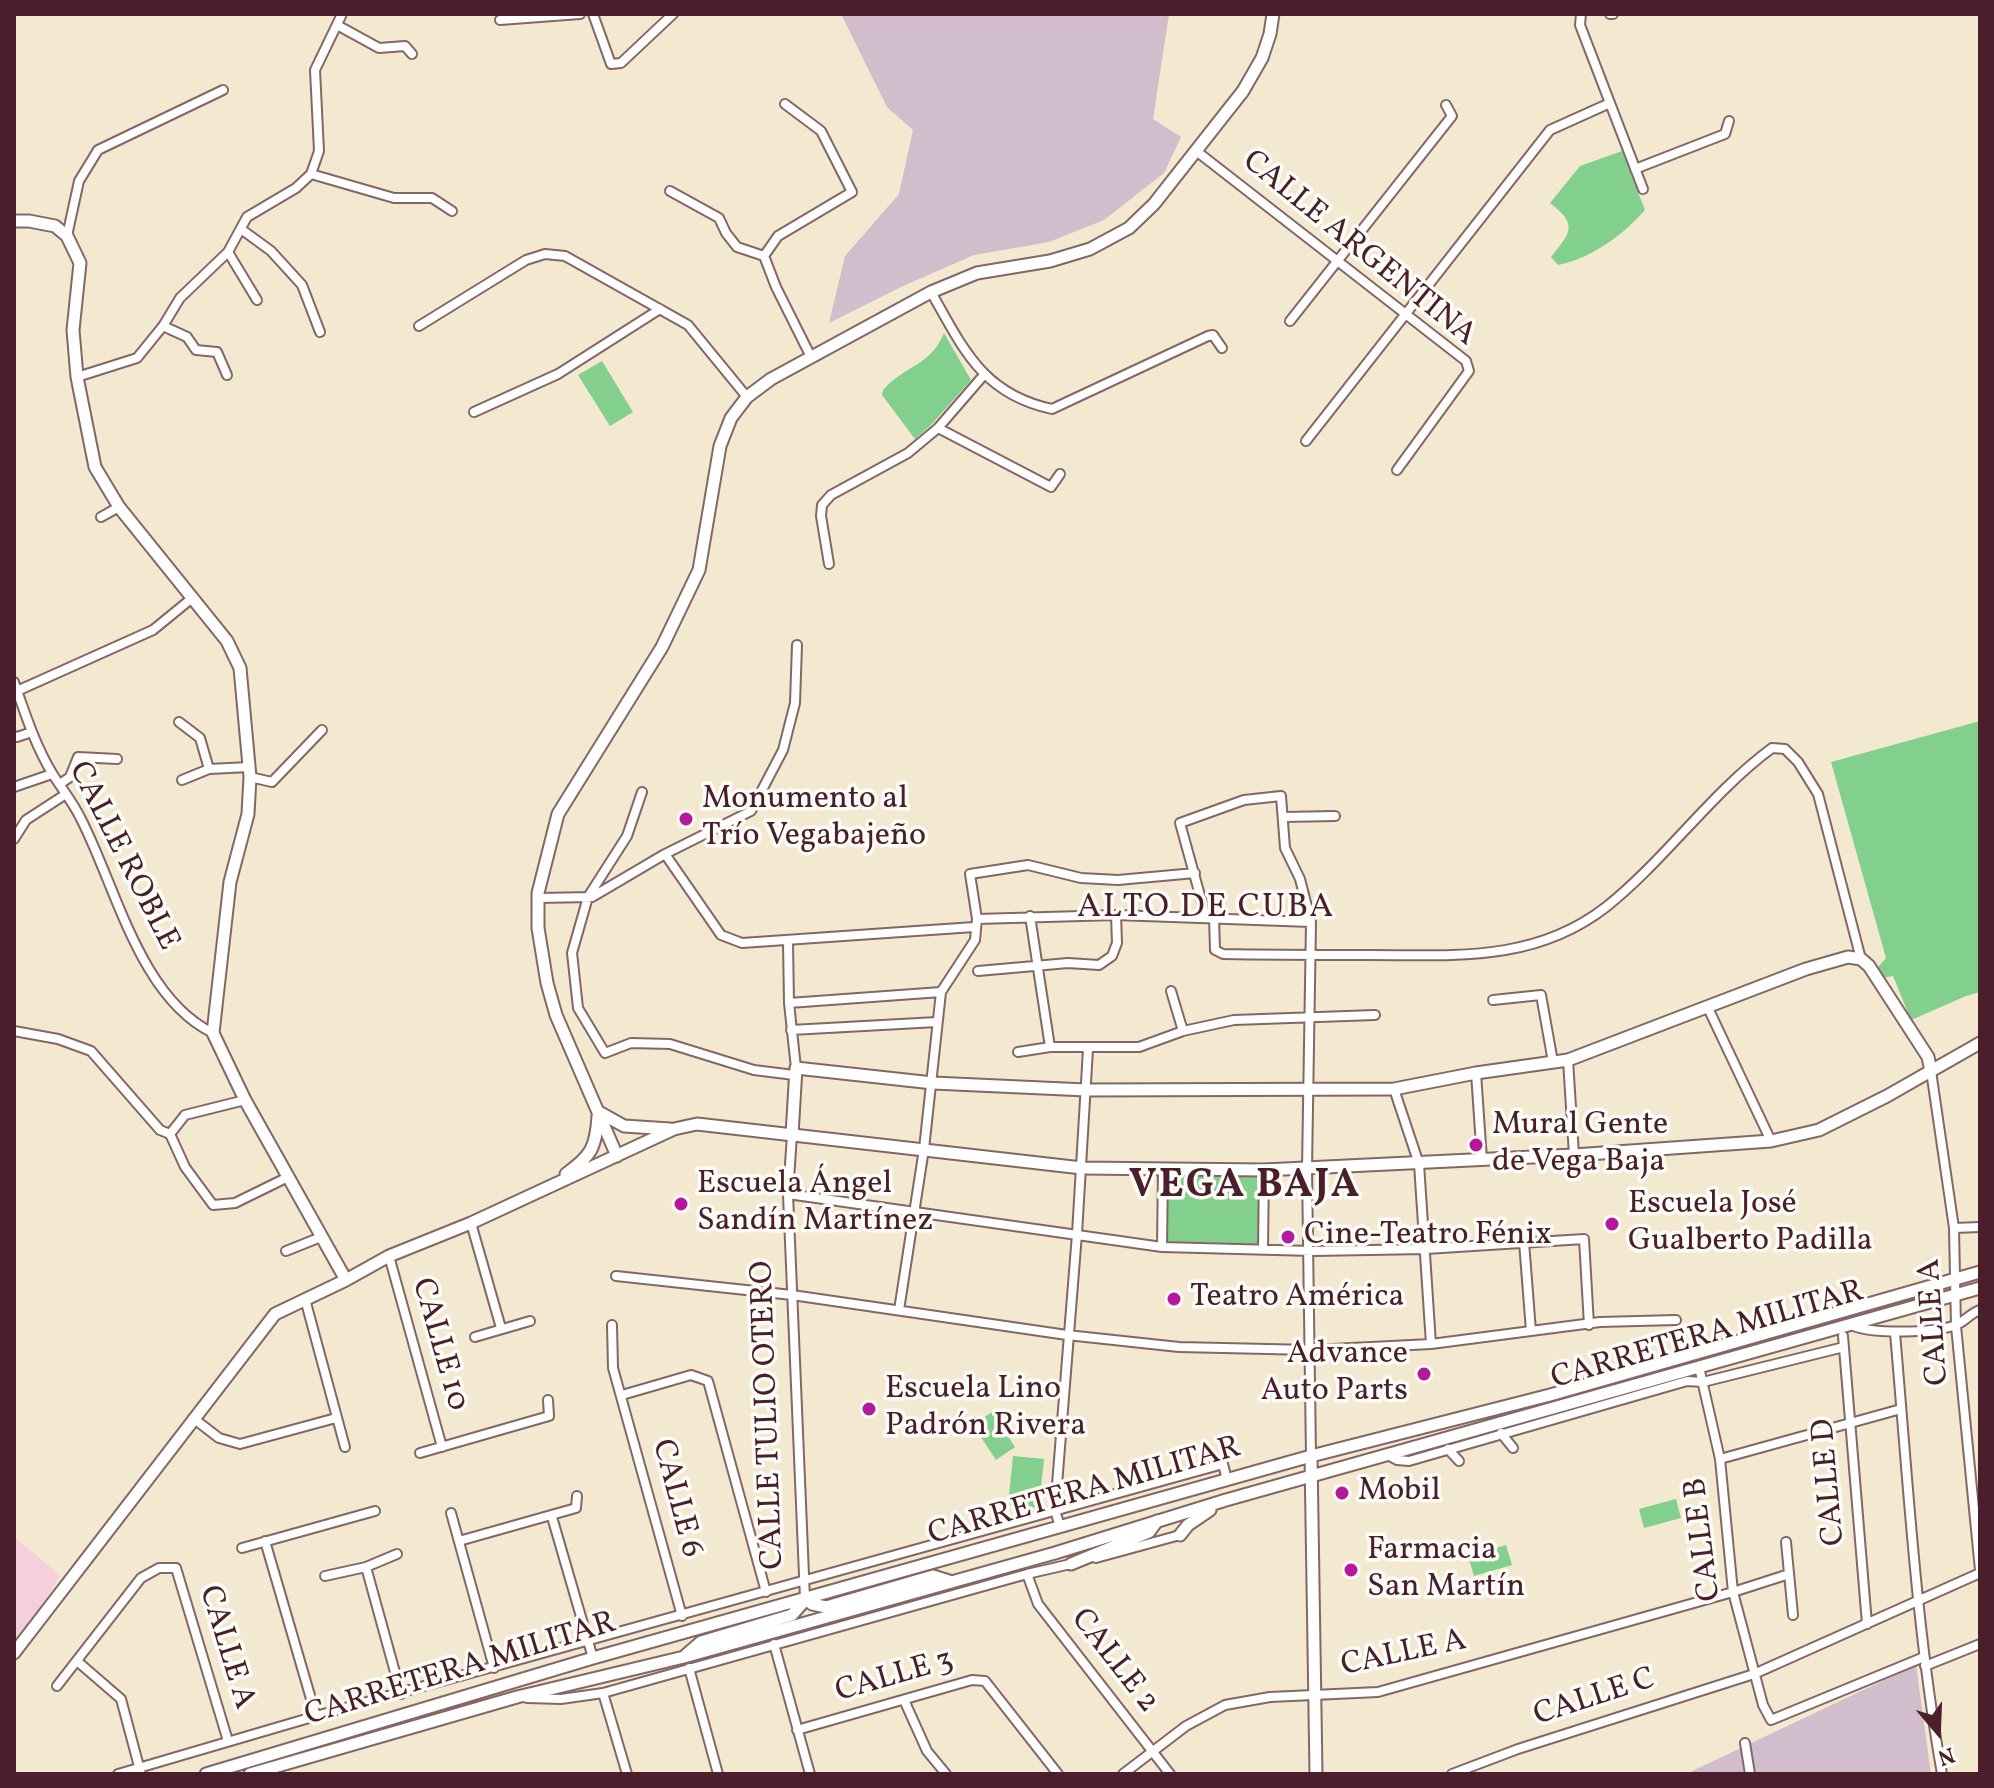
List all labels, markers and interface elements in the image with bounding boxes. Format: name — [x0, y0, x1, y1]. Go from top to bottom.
street label: CALLE ARGENTINA — [1233, 144, 1483, 356]
street label: CALLE ROBLE — [58, 756, 186, 958]
place label: Monumento al Trío Vegabajeño — [702, 782, 926, 857]
marker: Monumento al Trío Vegabajeño — [677, 810, 695, 828]
district label: ALTO DE CUBA — [1077, 890, 1335, 930]
place label: Mural Gente de Vega Baja — [1492, 1108, 1668, 1183]
marker: Mural Gente de Vega Baja — [1467, 1136, 1485, 1154]
district label: VEGA BAJA — [1129, 1165, 1361, 1213]
place label: Escuela Ángel Sandín Martínez — [697, 1167, 933, 1242]
place label: Escuela José Gualberto Padilla — [1628, 1187, 1873, 1262]
marker: Escuela Ángel Sandín Martínez — [672, 1195, 690, 1213]
marker: Escuela José Gualberto Padilla — [1603, 1215, 1621, 1233]
place label: Cine-Teatro Fénix — [1304, 1218, 1552, 1256]
marker: Cine-Teatro Fénix — [1279, 1228, 1297, 1246]
street label: CALLE A — [1912, 1257, 1960, 1387]
street label: CALLE TULIO OTERO — [745, 1260, 795, 1570]
street label: CALLE 10 — [401, 1274, 475, 1416]
street label: CARRETERA MILITAR — [1547, 1274, 1869, 1400]
place label: Teatro América — [1190, 1280, 1404, 1318]
marker: Teatro América — [1165, 1290, 1183, 1308]
place label: Advance Auto Parts — [1261, 1337, 1408, 1412]
marker: Advance Auto Parts — [1415, 1365, 1433, 1383]
place label: Escuela Lino Padrón Rivera — [885, 1372, 1086, 1447]
marker: Escuela Lino Padrón Rivera — [860, 1400, 878, 1418]
street label: CALLE D — [1806, 1417, 1856, 1547]
street label: CARRETERA MILITAR — [924, 1430, 1246, 1556]
street label: CALLE 6 — [641, 1436, 709, 1562]
place label: Mobil — [1358, 1474, 1441, 1512]
street label: CALLE B — [1678, 1475, 1732, 1603]
marker: Mobil — [1333, 1484, 1351, 1502]
place label: Farmacia San Martín — [1367, 1533, 1525, 1608]
marker: Farmacia San Martín — [1342, 1561, 1360, 1579]
street label: CALLE A — [188, 1582, 262, 1714]
street label: CALLE 2 — [1060, 1602, 1166, 1722]
street label: CARRETERA MILITAR — [301, 1605, 621, 1737]
street label: CALLE A — [1338, 1623, 1470, 1687]
street label: CALLE 3 — [832, 1643, 958, 1713]
street label: CALLE C — [1530, 1661, 1660, 1737]
north arrow — [1898, 1692, 1978, 1772]
text: N — [1933, 1738, 1959, 1772]

